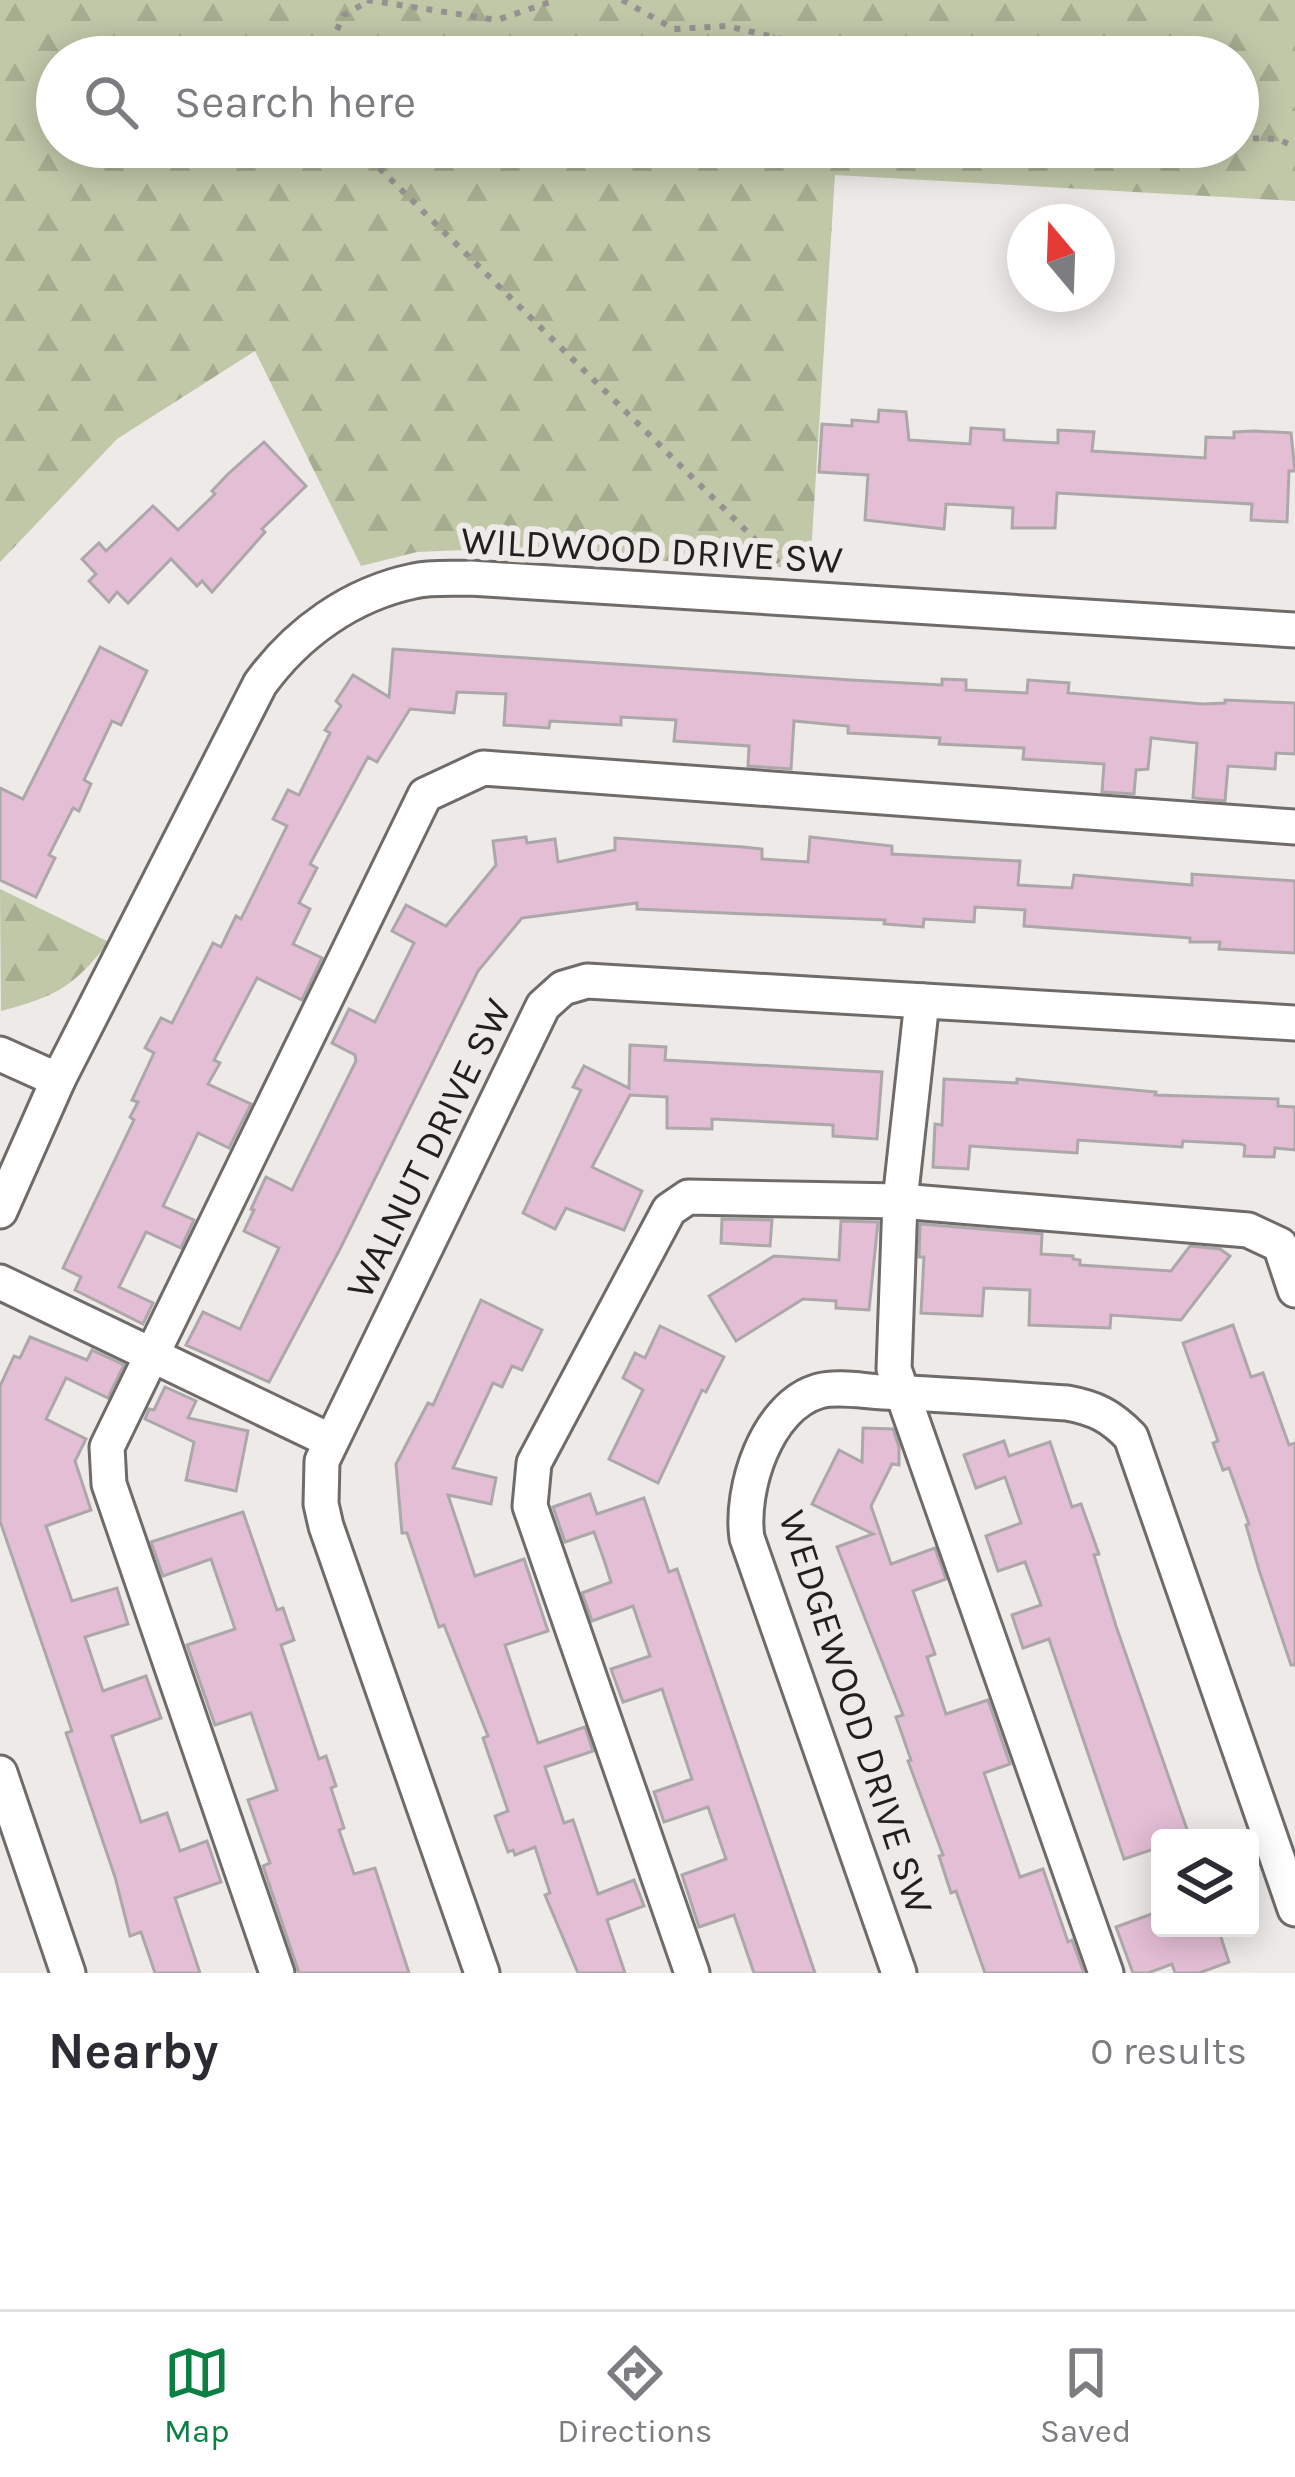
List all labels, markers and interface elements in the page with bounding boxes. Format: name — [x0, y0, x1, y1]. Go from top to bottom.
search box — [36, 36, 1259, 168]
icon: search — [78, 69, 144, 135]
text: Search here — [174, 76, 416, 128]
north arrow — [1007, 204, 1115, 312]
street label: WILDWOOD DRIVE SW — [460, 517, 844, 583]
street label: WALNUT DRIVE SW — [336, 991, 521, 1306]
street label: WEDGEWOOD DRIVE SW — [769, 1505, 943, 1920]
map controls — [1151, 1829, 1259, 1937]
button: layers — [1151, 1829, 1259, 1937]
text: Nearby — [48, 2021, 218, 2081]
text: 0 results — [1090, 2028, 1247, 2074]
tab: Map — [164, 2340, 230, 2450]
tab: Directions — [557, 2340, 712, 2450]
tab: Saved — [1040, 2340, 1131, 2450]

